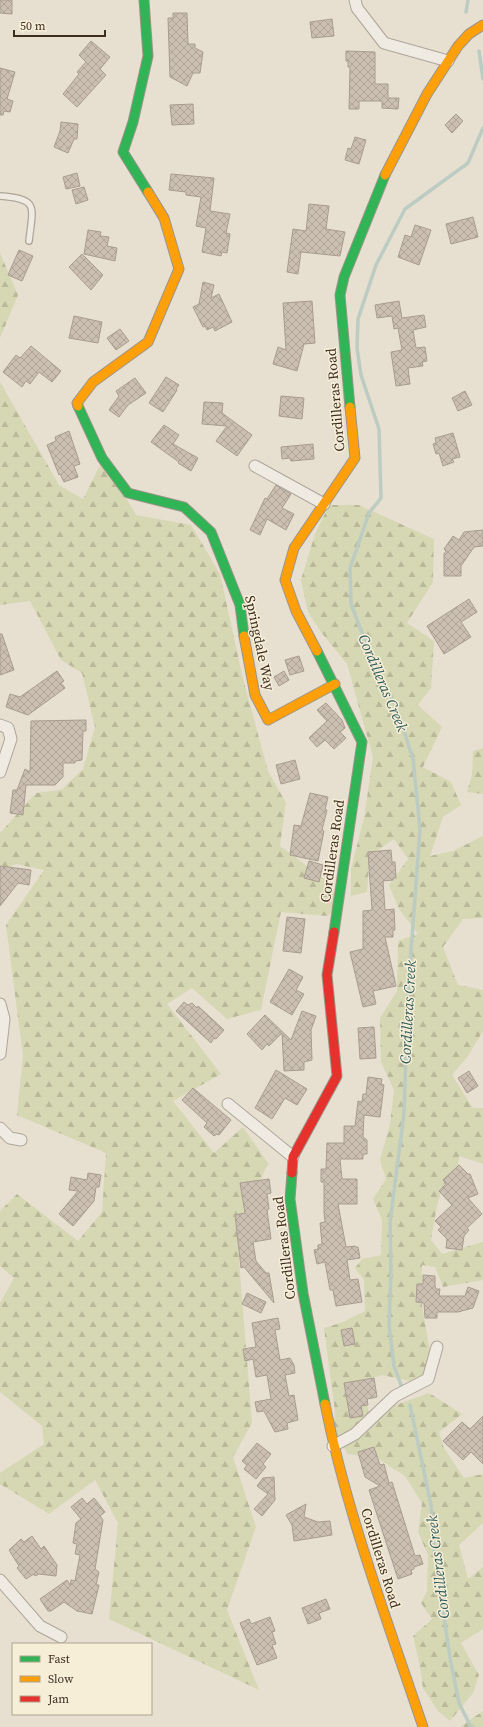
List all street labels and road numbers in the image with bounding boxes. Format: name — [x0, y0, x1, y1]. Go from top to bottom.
street label: Cordilleras Road — [321, 347, 349, 453]
street label: Springdale Way — [240, 594, 280, 693]
street label: Cordilleras Road — [315, 798, 349, 904]
street label: Cordilleras Road — [268, 1195, 300, 1301]
street label: Cordilleras Road — [356, 1505, 406, 1611]

